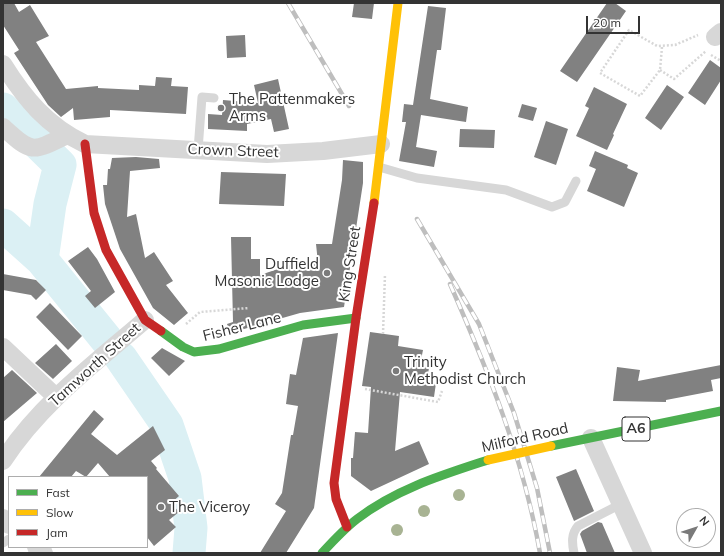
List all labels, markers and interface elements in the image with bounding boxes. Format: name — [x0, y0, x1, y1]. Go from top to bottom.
scale bar — [588, 8, 642, 34]
text: 20 m — [593, 15, 621, 30]
place label: The Pattenmakers Arms — [229, 90, 355, 125]
marker: The Pattenmakers Arms — [216, 103, 226, 113]
street label: Crown Street — [187, 140, 279, 162]
street label: King Street — [335, 225, 365, 303]
place label: Duffield Masonic Lodge — [215, 255, 319, 290]
marker: Duffield Masonic Lodge — [322, 268, 332, 278]
street label: Fisher Lane — [201, 309, 283, 345]
street label: Tamworth Street — [46, 319, 144, 411]
place label: Trinity Methodist Church — [404, 353, 526, 388]
marker: Trinity Methodist Church — [391, 366, 401, 376]
road number: A6 — [622, 417, 650, 441]
street label: Milford Road — [480, 419, 570, 457]
legend — [8, 476, 148, 548]
text: Fast — [46, 485, 70, 500]
place label: The Viceroy — [169, 498, 250, 516]
marker: The Viceroy — [156, 502, 166, 512]
text: Slow — [46, 505, 74, 520]
north arrow — [676, 508, 716, 548]
text: N — [696, 513, 713, 529]
text: Jam — [46, 525, 68, 540]

